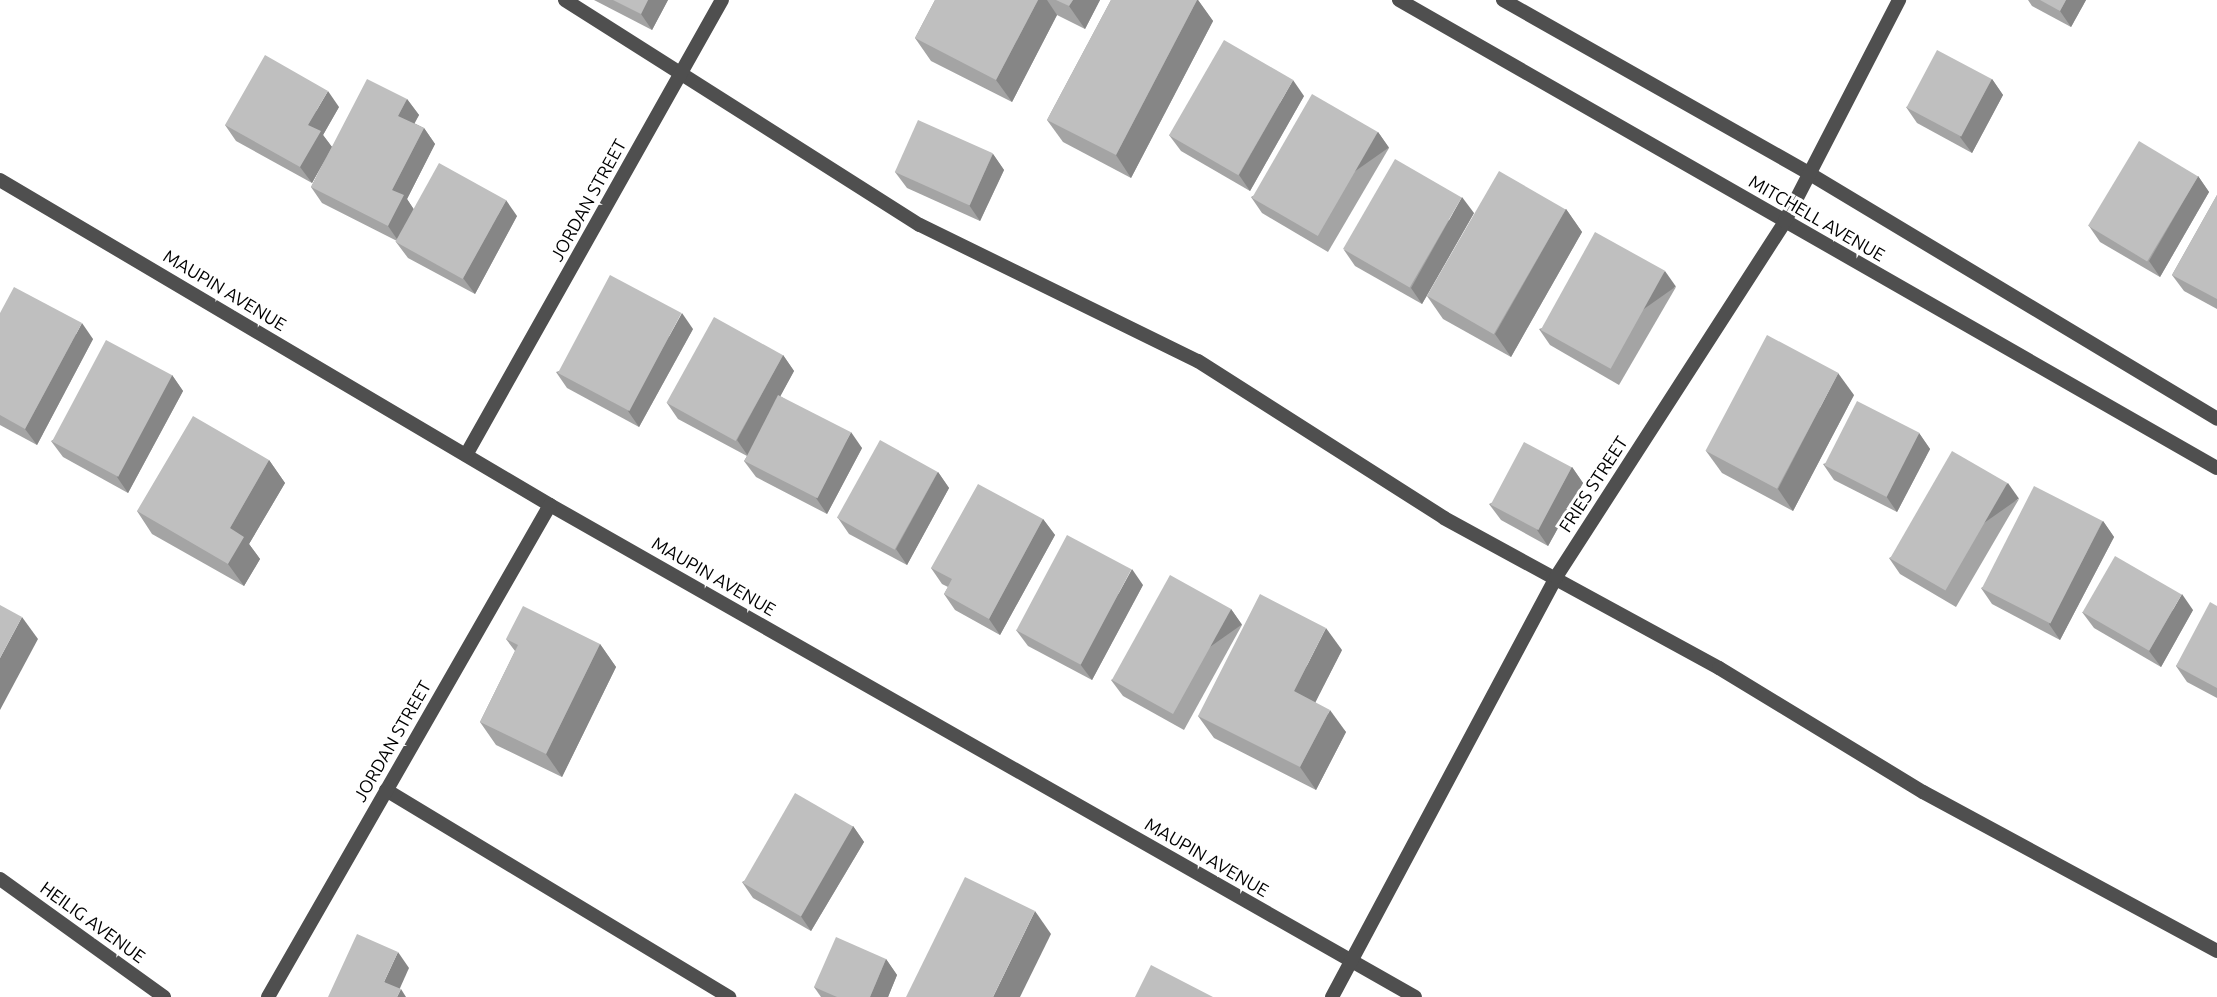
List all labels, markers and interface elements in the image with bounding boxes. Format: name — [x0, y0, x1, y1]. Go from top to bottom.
street label: JORDAN STREET — [546, 135, 630, 265]
street label: MITCHELL AVENUE — [1745, 170, 1889, 266]
street label: MAUPIN AVENUE — [160, 245, 290, 335]
street label: FRIES STREET — [1554, 432, 1632, 536]
street label: MAUPIN AVENUE — [648, 532, 780, 620]
street label: JORDAN STREET — [349, 677, 435, 805]
street label: MAUPIN AVENUE — [1141, 813, 1273, 901]
street label: HEILIG AVENUE — [36, 877, 150, 967]

